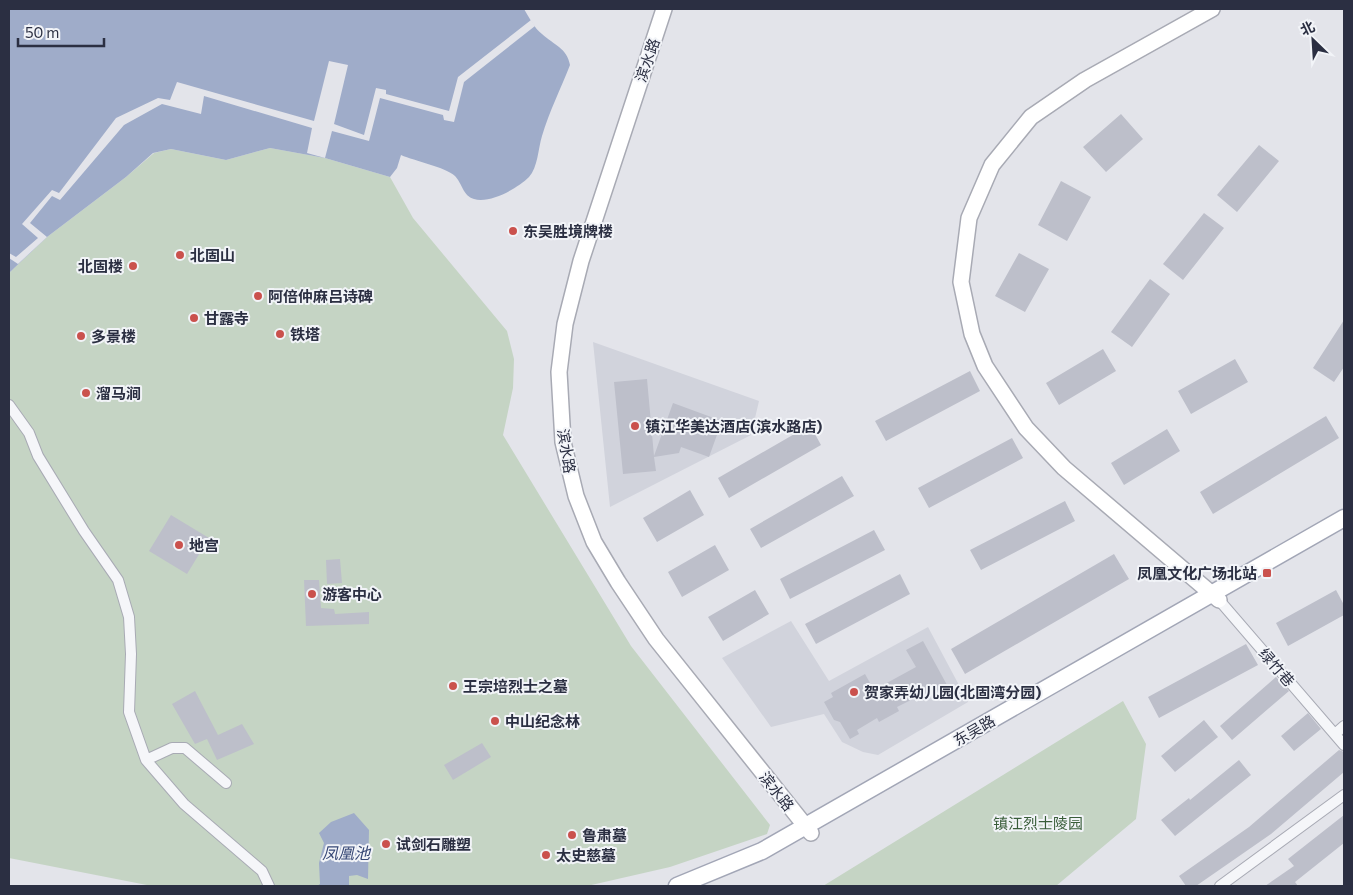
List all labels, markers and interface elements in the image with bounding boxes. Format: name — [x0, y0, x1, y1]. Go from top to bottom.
scale bar — [18, 15, 104, 47]
north arrow — [1288, 15, 1338, 65]
text: 北 — [1297, 17, 1317, 38]
text: 50 m — [25, 23, 59, 41]
street label: 滨水路 — [631, 36, 663, 84]
place label: 东吴胜境牌楼 — [523, 222, 613, 240]
marker: 东吴胜境牌楼 — [507, 225, 519, 237]
place label: 北固山 — [190, 246, 235, 264]
marker: 北固山 — [174, 249, 186, 261]
place label: 北固楼 — [78, 257, 123, 275]
marker: 北固楼 — [127, 260, 139, 272]
place label: 阿倍仲麻吕诗碑 — [268, 287, 373, 305]
marker: 阿倍仲麻吕诗碑 — [252, 290, 264, 302]
place label: 甘露寺 — [204, 309, 249, 327]
marker: 甘露寺 — [188, 312, 200, 324]
place label: 铁塔 — [290, 325, 320, 343]
place label: 多景楼 — [91, 327, 136, 345]
marker: 铁塔 — [274, 328, 286, 340]
marker: 多景楼 — [75, 330, 87, 342]
place label: 溜马涧 — [96, 384, 141, 402]
marker: 溜马涧 — [80, 387, 92, 399]
place label: 镇江华美达酒店(滨水路店) — [645, 417, 822, 435]
marker: 镇江华美达酒店(滨水路店) — [629, 420, 641, 432]
street label: 滨水路 — [555, 427, 579, 475]
place label: 地宫 — [189, 536, 219, 554]
marker: 地宫 — [173, 539, 185, 551]
place label: 凤凰文化广场北站 — [1137, 564, 1257, 582]
marker: 凤凰文化广场北站 — [1261, 567, 1273, 579]
place label: 游客中心 — [322, 585, 382, 603]
marker: 游客中心 — [306, 588, 318, 600]
street label: 绿竹巷 — [1255, 644, 1299, 690]
place label: 王宗培烈士之墓 — [463, 677, 568, 695]
marker: 王宗培烈士之墓 — [447, 680, 459, 692]
place label: 贺家弄幼儿园(北固湾分园) — [864, 683, 1041, 701]
marker: 贺家弄幼儿园(北固湾分园) — [848, 686, 860, 698]
street label: 东吴路 — [950, 711, 998, 749]
place label: 中山纪念林 — [505, 712, 580, 730]
marker: 中山纪念林 — [489, 715, 501, 727]
street label: 滨水路 — [756, 768, 798, 814]
park label: 镇江烈士陵园 — [993, 814, 1083, 832]
place label: 鲁肃墓 — [582, 826, 627, 844]
marker: 鲁肃墓 — [566, 829, 578, 841]
place label: 试剑石雕塑 — [396, 835, 471, 853]
marker: 试剑石雕塑 — [380, 838, 392, 850]
water label: 凤凰池 — [322, 843, 372, 862]
place label: 太史慈墓 — [556, 846, 616, 864]
marker: 太史慈墓 — [540, 849, 552, 861]

